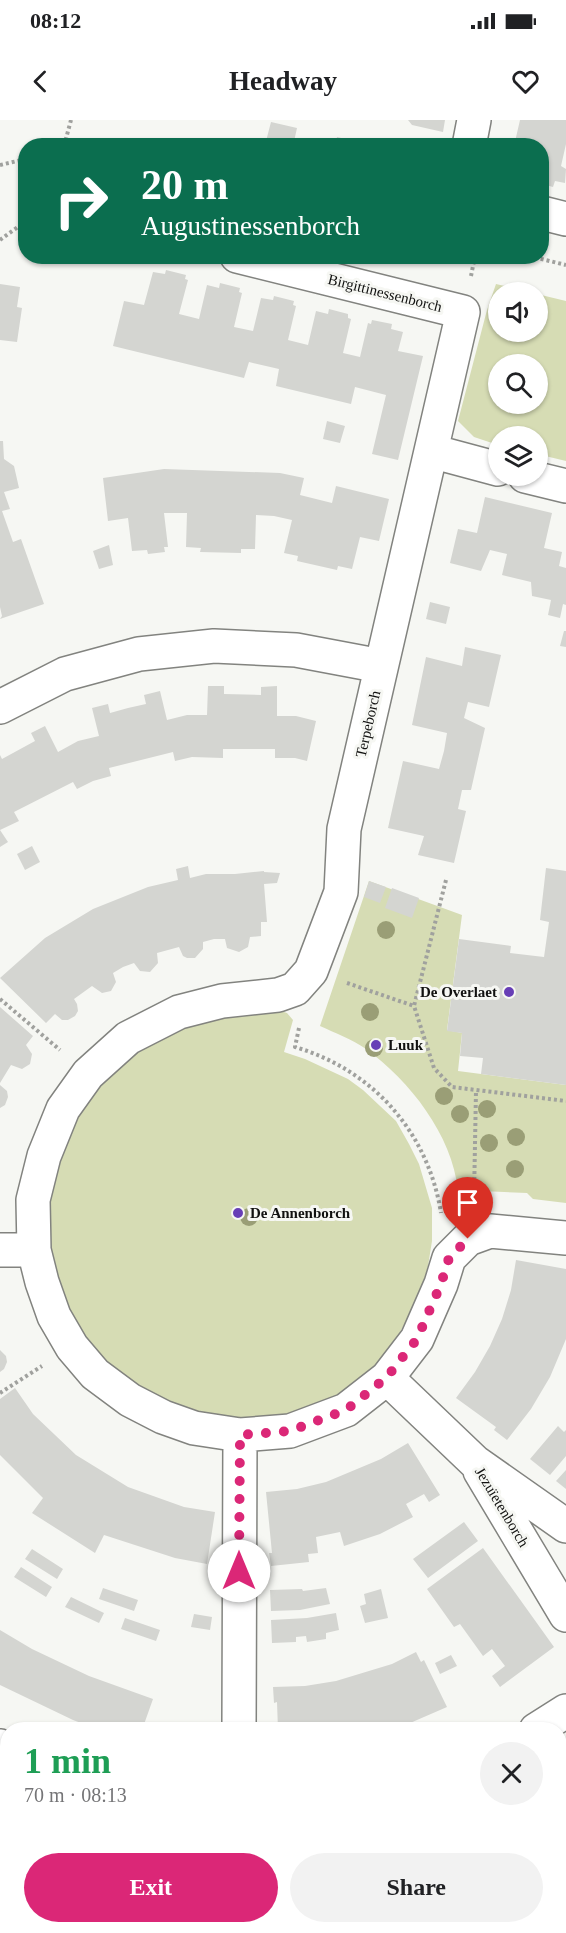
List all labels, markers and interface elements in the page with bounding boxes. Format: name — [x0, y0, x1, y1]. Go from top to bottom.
text: 08:12 — [30, 8, 81, 33]
icon: back — [24, 65, 57, 98]
icon: heart — [509, 65, 542, 98]
text: Headway — [229, 66, 337, 96]
icon: right — [42, 162, 120, 240]
text: 20 m — [141, 162, 229, 208]
text: Augustinessenborch — [141, 211, 360, 241]
street label: Birgittinessenborch — [326, 271, 444, 315]
map controls — [488, 282, 548, 486]
button: sound — [488, 282, 548, 342]
button: search — [488, 354, 548, 414]
button: layers — [488, 426, 548, 486]
street label: Terpeborch — [353, 689, 384, 759]
place label: De Overlaet — [420, 984, 497, 1000]
marker: De Overlaet — [502, 985, 516, 999]
place label: Luuk — [388, 1037, 424, 1053]
marker: Luuk — [369, 1038, 383, 1052]
pin — [442, 1177, 493, 1239]
icon: arrive — [451, 1186, 484, 1219]
place label: De Annenborch — [250, 1205, 351, 1221]
marker: De Annenborch — [231, 1206, 245, 1220]
street label: Jezuïetenborch — [472, 1464, 532, 1550]
position arrow — [207, 1539, 271, 1603]
text: 1 min — [24, 1741, 111, 1781]
button: close — [480, 1742, 543, 1805]
text: 70 m · 08:13 — [24, 1784, 127, 1806]
button: Exit — [24, 1853, 278, 1922]
button: Share — [290, 1853, 543, 1922]

